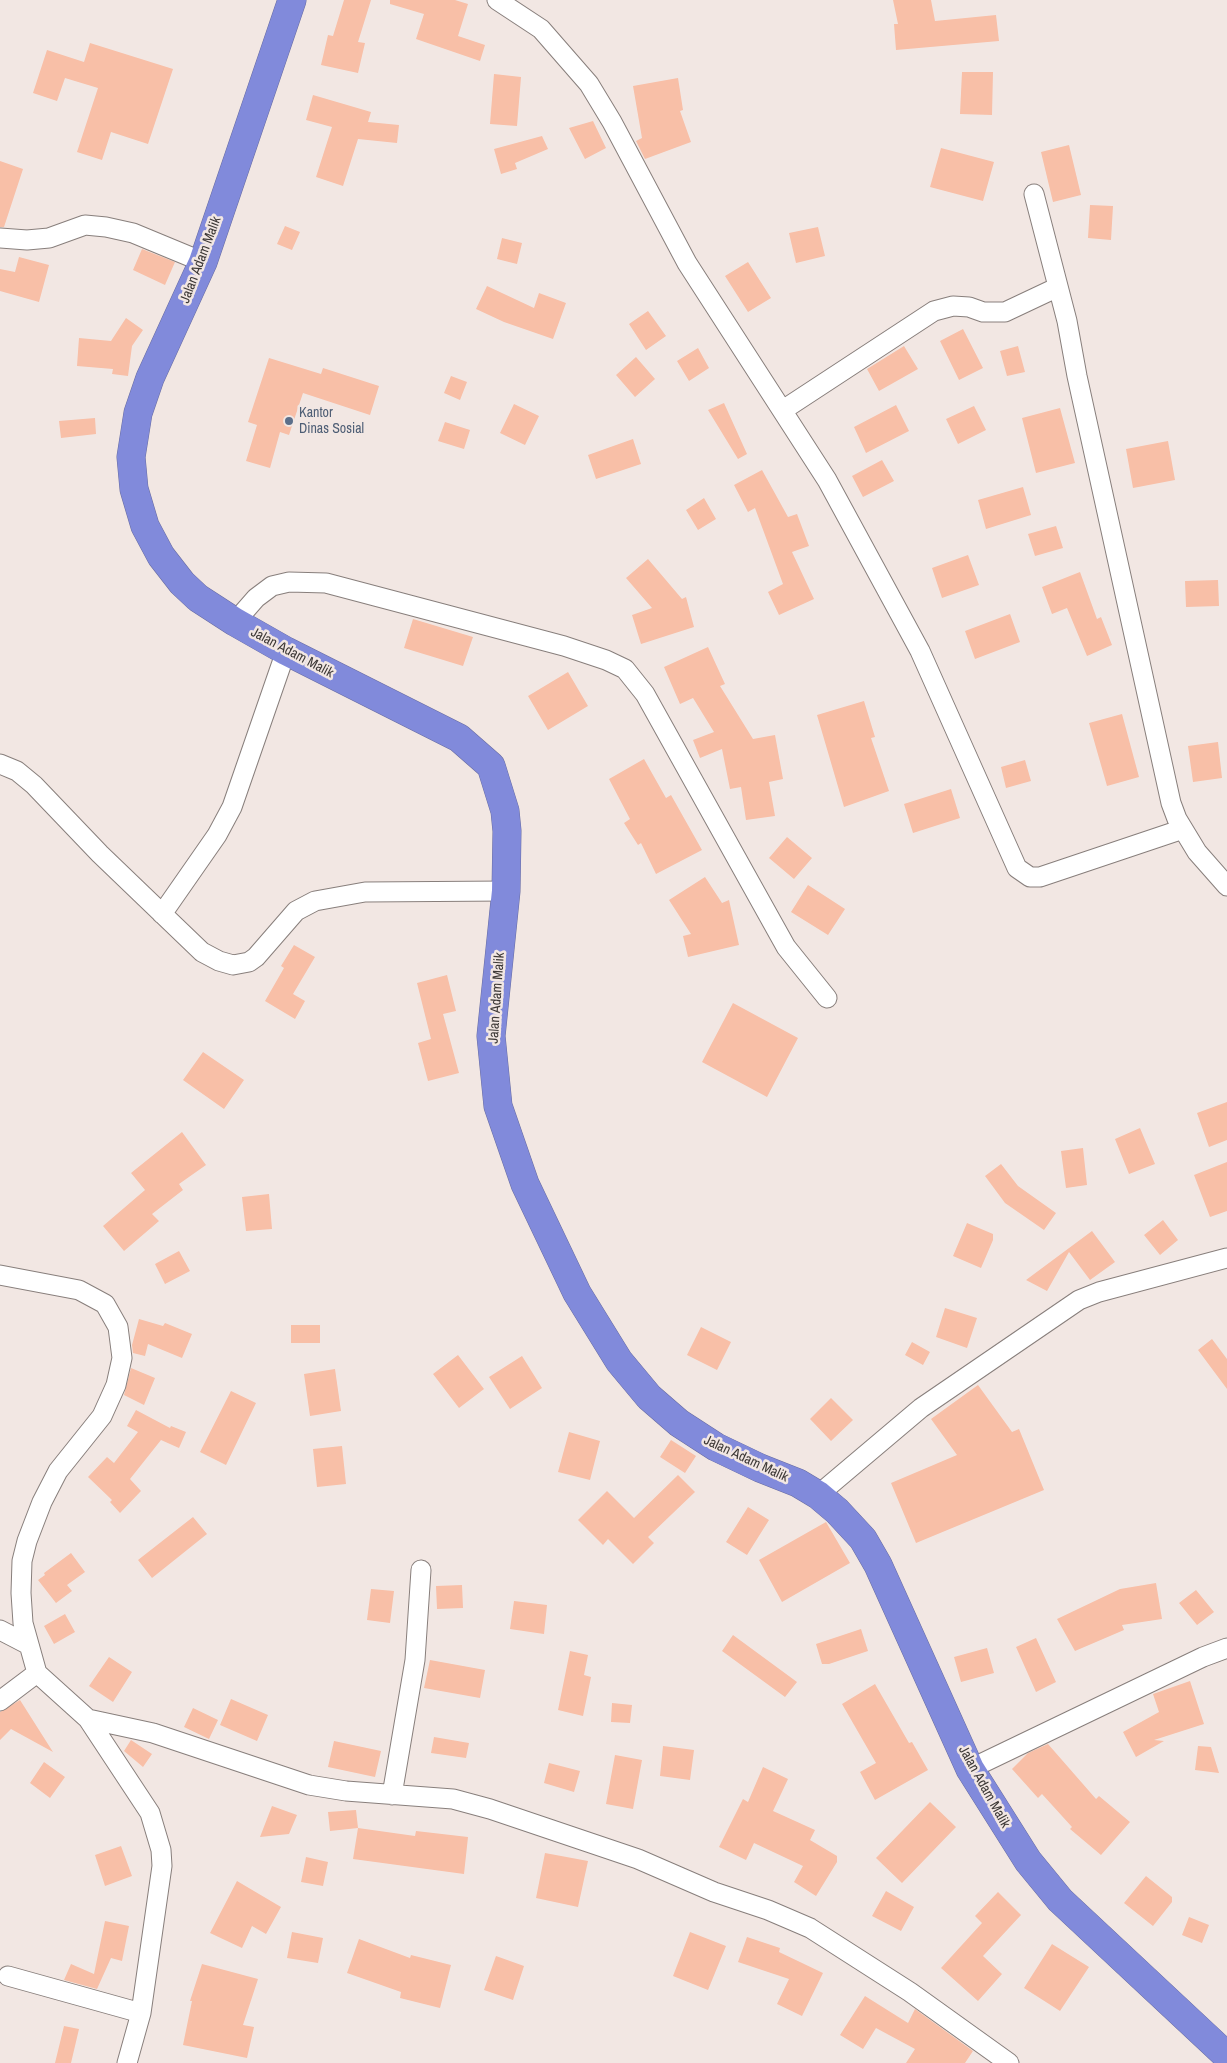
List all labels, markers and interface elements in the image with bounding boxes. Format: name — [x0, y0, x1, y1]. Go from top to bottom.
street label: Jalan Adam Malik — [177, 214, 225, 306]
place label: Kantor Dinas Sosial — [299, 405, 364, 438]
marker: Kantor Dinas Sosial — [283, 415, 295, 427]
street label: Jalan Adam Malik — [248, 624, 336, 682]
street label: Jalan Adam Malik — [485, 952, 509, 1044]
street label: Jalan Adam Malik — [701, 1432, 791, 1486]
street label: Jalan Adam Malik — [955, 1743, 1013, 1831]

